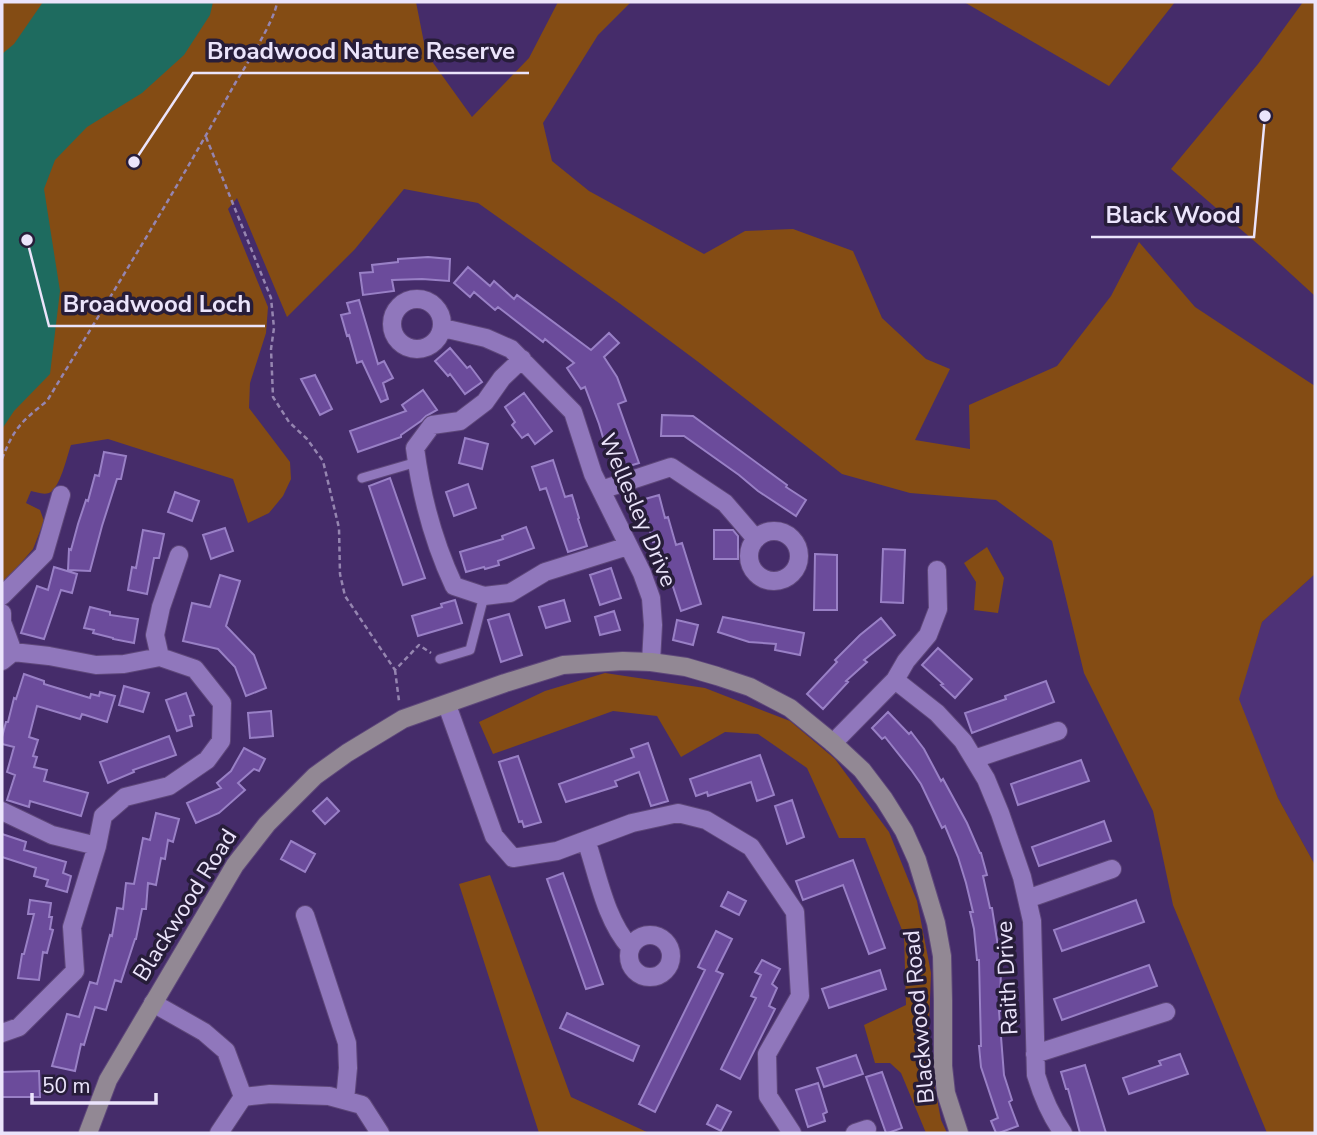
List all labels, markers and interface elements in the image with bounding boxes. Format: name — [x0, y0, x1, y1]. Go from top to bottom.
callout: Broadwood Nature Reserve — [193, 28, 529, 73]
text: Broadwood Nature Reserve — [207, 35, 515, 67]
callout: Black Wood — [1091, 192, 1254, 237]
text: Black Wood — [1105, 199, 1241, 231]
callout: Broadwood Loch — [49, 281, 265, 326]
text: Broadwood Loch — [63, 288, 251, 320]
street label: Wellesley Drive — [592, 428, 684, 592]
street label: Blackwood Road — [126, 823, 244, 987]
street label: Raith Drive — [989, 920, 1025, 1036]
street label: Blackwood Road — [896, 929, 942, 1105]
scale bar — [32, 1062, 156, 1106]
text: 50 m — [42, 1072, 91, 1100]

